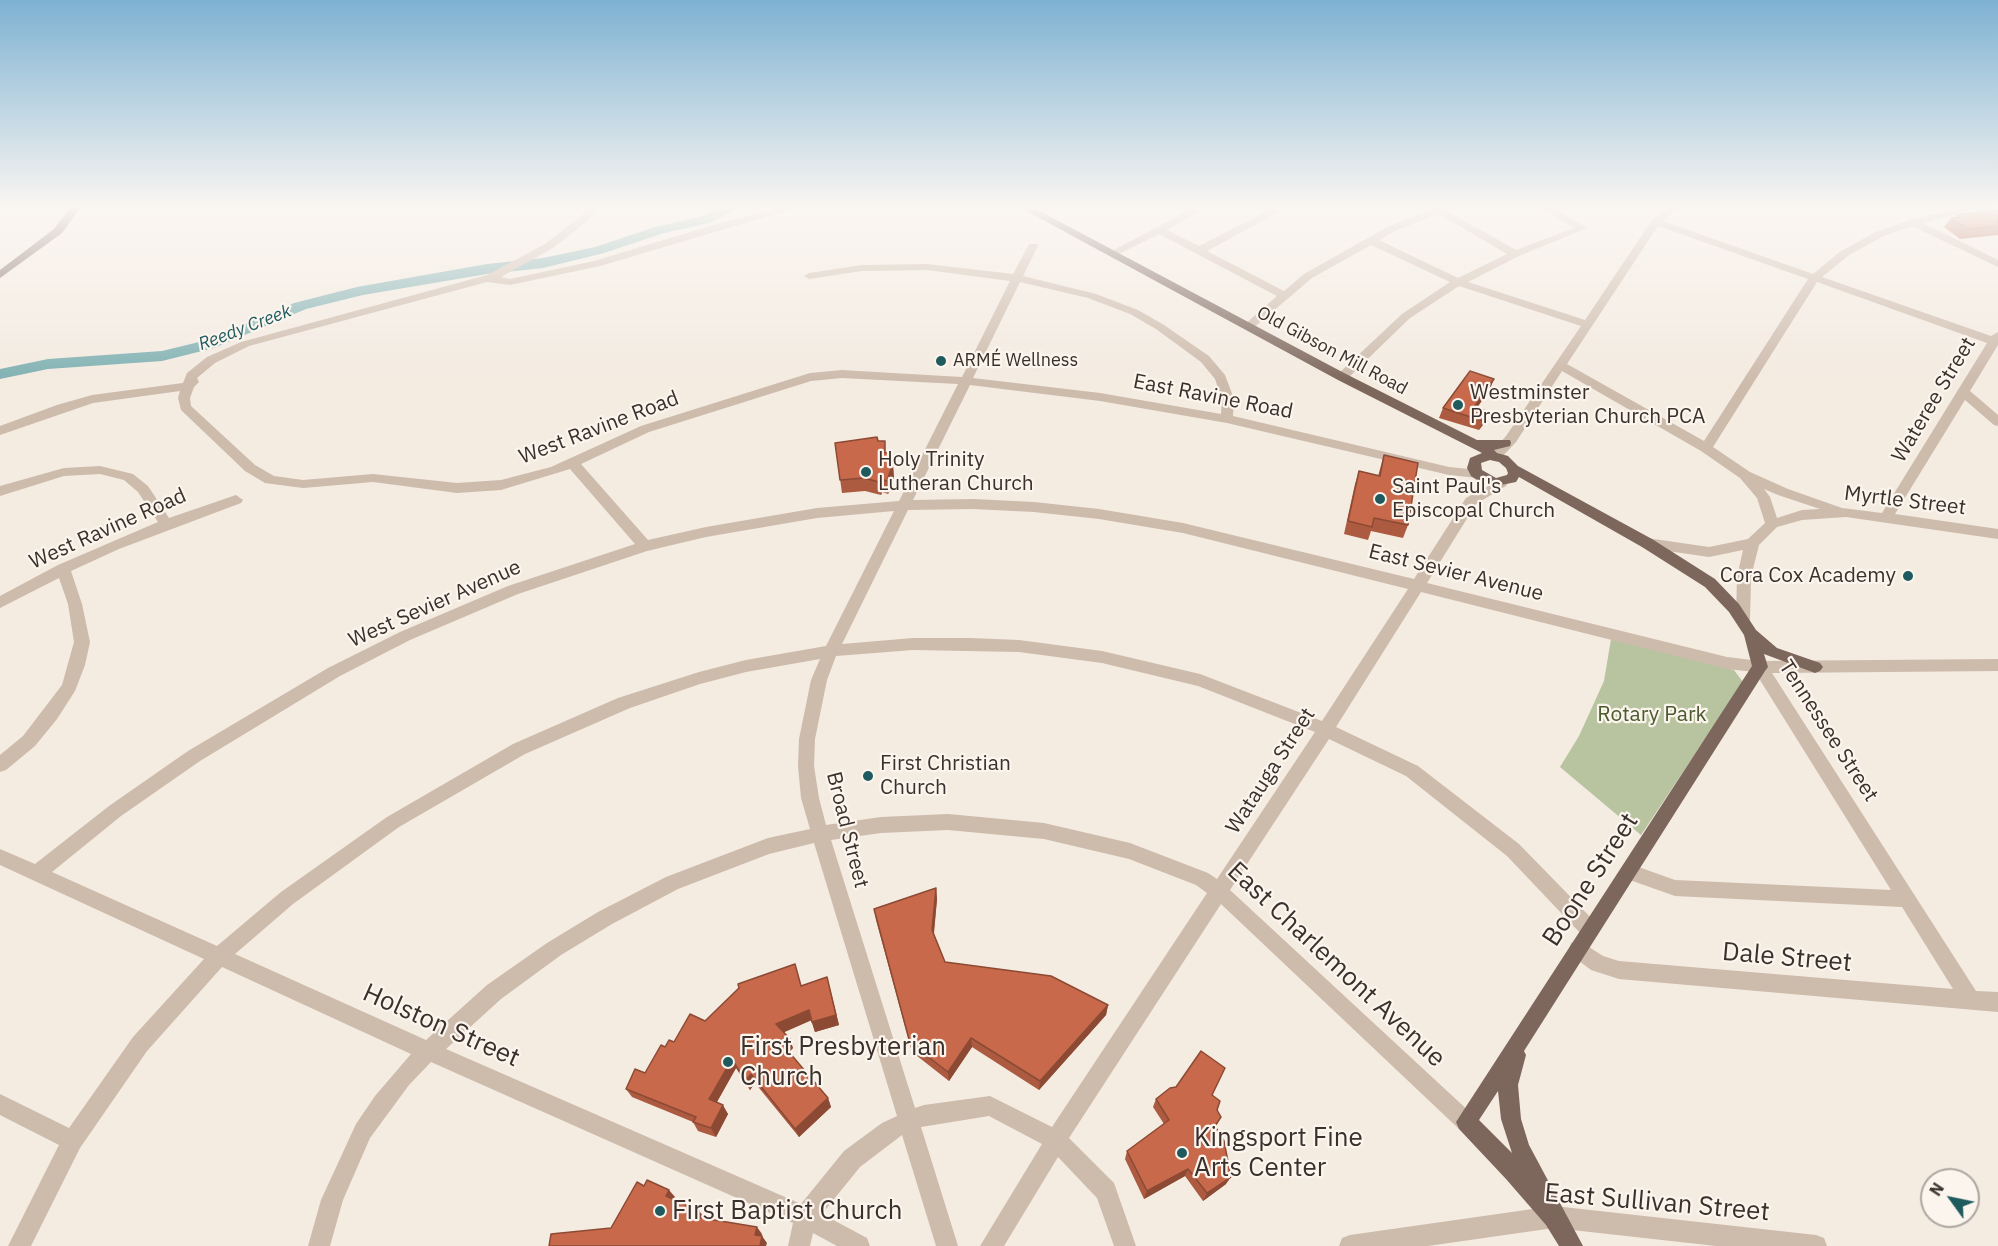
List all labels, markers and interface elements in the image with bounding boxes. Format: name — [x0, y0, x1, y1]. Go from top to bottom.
water label: Reedy Creek — [196, 300, 294, 356]
street label: Old Gibson Mill Road — [1253, 302, 1411, 400]
street label: Wateree Street — [1887, 333, 1981, 467]
place label: ARMÉ Wellness — [953, 350, 1078, 372]
marker: ARMÉ Wellness — [934, 354, 948, 368]
street label: East Ravine Road — [1131, 369, 1295, 425]
place label: Westminster Presbyterian Church PCA — [1470, 380, 1705, 430]
street label: West Ravine Road — [516, 386, 682, 470]
marker: Westminster Presbyterian Church PCA — [1451, 398, 1465, 412]
place label: Holy Trinity Lutheran Church — [878, 447, 1034, 497]
marker: Holy Trinity Lutheran Church — [859, 465, 873, 479]
place label: Saint Paul's Episcopal Church — [1392, 474, 1555, 524]
street label: Myrtle Street — [1843, 481, 1967, 521]
street label: West Ravine Road — [26, 483, 190, 575]
marker: Saint Paul's Episcopal Church — [1373, 492, 1387, 506]
street label: East Sevier Avenue — [1366, 539, 1546, 607]
street label: West Sevier Avenue — [345, 555, 525, 653]
place label: Cora Cox Academy — [1720, 563, 1896, 589]
marker: Cora Cox Academy — [1901, 569, 1915, 583]
street label: Tennessee Street — [1773, 656, 1883, 806]
park label: Rotary Park — [1597, 702, 1707, 728]
street label: Watauga Street — [1221, 703, 1321, 839]
place label: First Christian Church — [880, 751, 1011, 801]
street label: Broad Street — [820, 769, 874, 891]
marker: First Christian Church — [861, 769, 875, 783]
street label: Boone Street — [1536, 808, 1646, 952]
street label: East Charlemont Avenue — [1221, 856, 1451, 1074]
street label: Dale Street — [1721, 937, 1853, 979]
street label: Holston Street — [358, 978, 524, 1074]
place label: First Presbyterian Church — [740, 1031, 946, 1092]
marker: First Presbyterian Church — [721, 1055, 735, 1069]
place label: Kingsport Fine Arts Center — [1194, 1122, 1363, 1184]
marker: Kingsport Fine Arts Center — [1175, 1146, 1189, 1160]
north arrow — [1920, 1168, 1980, 1228]
street label: East Sullivan Street — [1543, 1178, 1771, 1228]
text: N — [1925, 1179, 1948, 1200]
place label: First Baptist Church — [672, 1195, 902, 1227]
marker: First Baptist Church — [653, 1204, 667, 1218]

